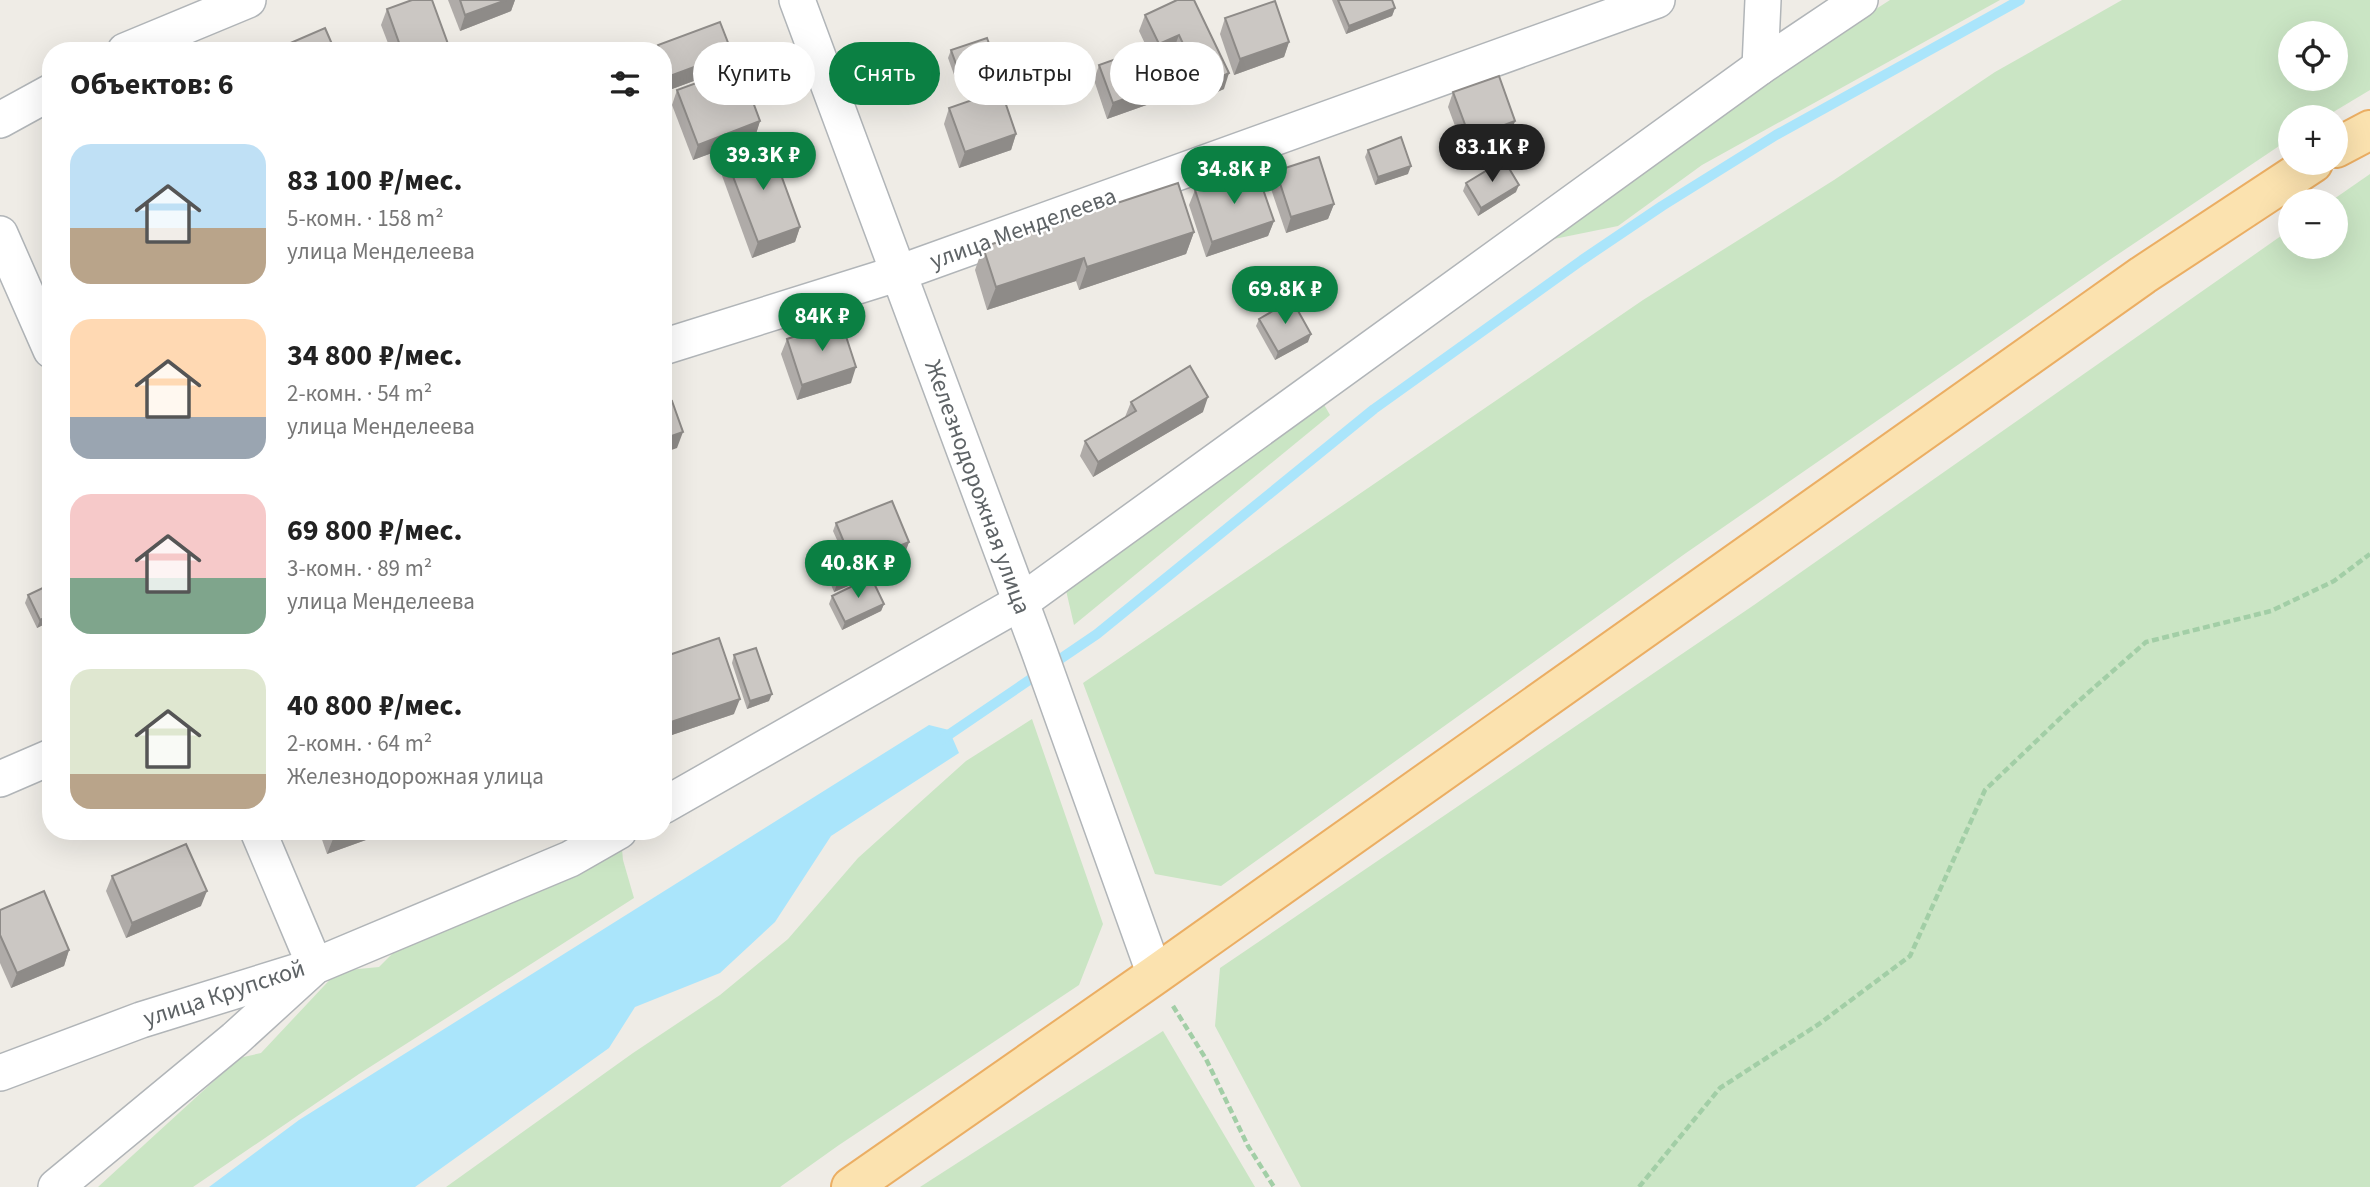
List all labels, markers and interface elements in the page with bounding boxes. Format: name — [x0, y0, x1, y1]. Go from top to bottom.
map controls — [2278, 21, 2348, 259]
button: locate — [2278, 21, 2348, 91]
chip: Купить — [693, 42, 815, 105]
chip: Снять — [829, 42, 940, 105]
chip: Фильтры — [954, 42, 1096, 105]
chip: Новое — [1110, 42, 1224, 105]
text: Объектов: 6 — [70, 63, 234, 106]
icon: filters — [606, 65, 644, 103]
button: + — [2278, 105, 2348, 175]
pin: 83.1K ₽ — [1427, 124, 1557, 184]
text: 83.1K ₽ — [1455, 130, 1529, 163]
pin: 39.3K ₽ — [698, 132, 828, 192]
text: 39.3K ₽ — [726, 138, 800, 171]
pin: 34.8K ₽ — [1169, 146, 1299, 206]
text: 34.8K ₽ — [1197, 152, 1271, 185]
text: 83 100 ₽/мес. — [287, 159, 463, 202]
icon: home — [126, 172, 210, 256]
street label: улица Менделеева — [925, 178, 1121, 278]
button: − — [2278, 189, 2348, 259]
text: 5-комн. · 158 m² — [287, 202, 444, 235]
text: улица Менделеева — [287, 235, 475, 268]
pin: 69.8K ₽ — [1220, 266, 1350, 326]
text: 69.8K ₽ — [1248, 272, 1322, 305]
pin: 84K ₽ — [773, 294, 871, 353]
text: 84K ₽ — [794, 299, 850, 332]
text: 34 800 ₽/мес. — [287, 334, 463, 377]
icon: home — [126, 347, 210, 431]
street label: Железнодорожная улица — [915, 355, 1040, 619]
text: 2-комн. · 54 m² — [287, 377, 432, 410]
text: улица Менделеева — [287, 410, 475, 443]
text: 69 800 ₽/мес. — [287, 509, 463, 552]
icon: home — [126, 522, 210, 606]
pin: 40.8K ₽ — [793, 540, 923, 600]
text: 40.8K ₽ — [821, 546, 895, 579]
text: 3-комн. · 89 m² — [287, 552, 432, 585]
text: улица Менделеева — [287, 585, 475, 618]
text: 40 800 ₽/мес. — [287, 684, 463, 727]
icon: home — [126, 697, 210, 781]
text: 2-комн. · 64 m² — [287, 727, 432, 760]
text: Железнодорожная улица — [287, 760, 544, 793]
street label: улица Крупской — [139, 951, 310, 1036]

